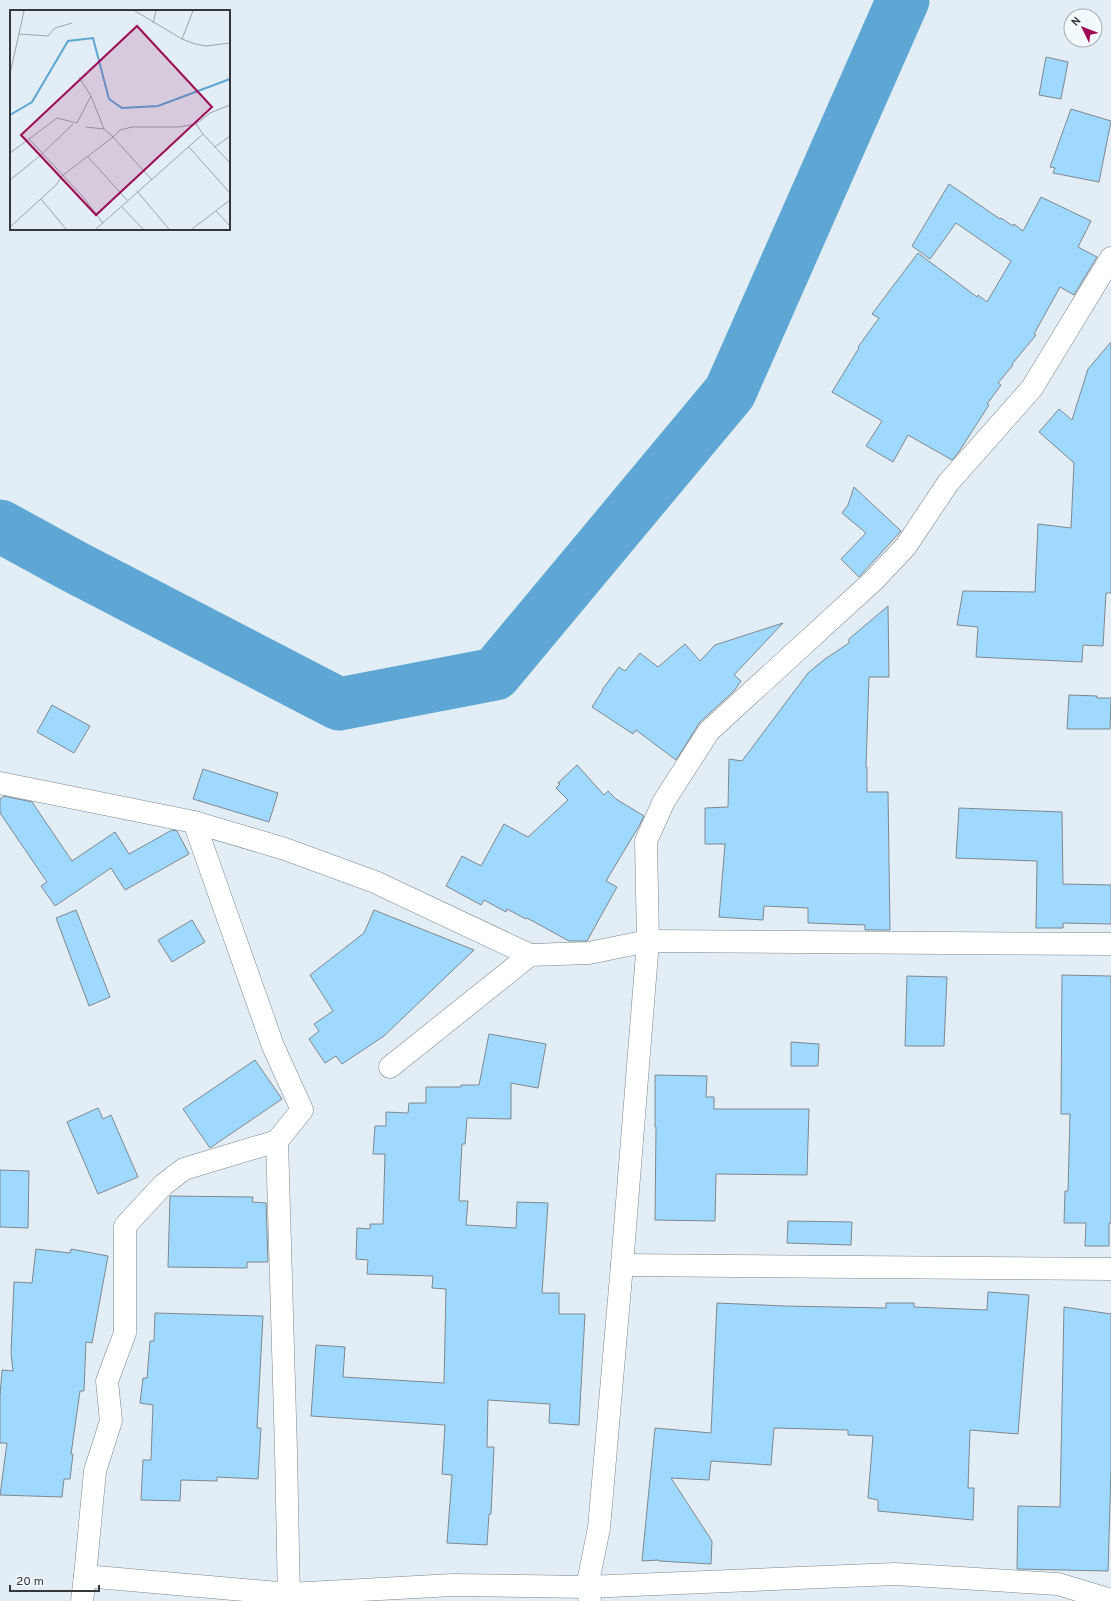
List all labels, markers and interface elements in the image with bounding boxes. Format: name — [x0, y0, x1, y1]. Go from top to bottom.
north arrow — [1063, 8, 1103, 48]
inset map — [10, 10, 230, 230]
text: N — [1069, 14, 1084, 30]
scale bar — [10, 1567, 99, 1593]
text: 20 m — [16, 1574, 44, 1590]

